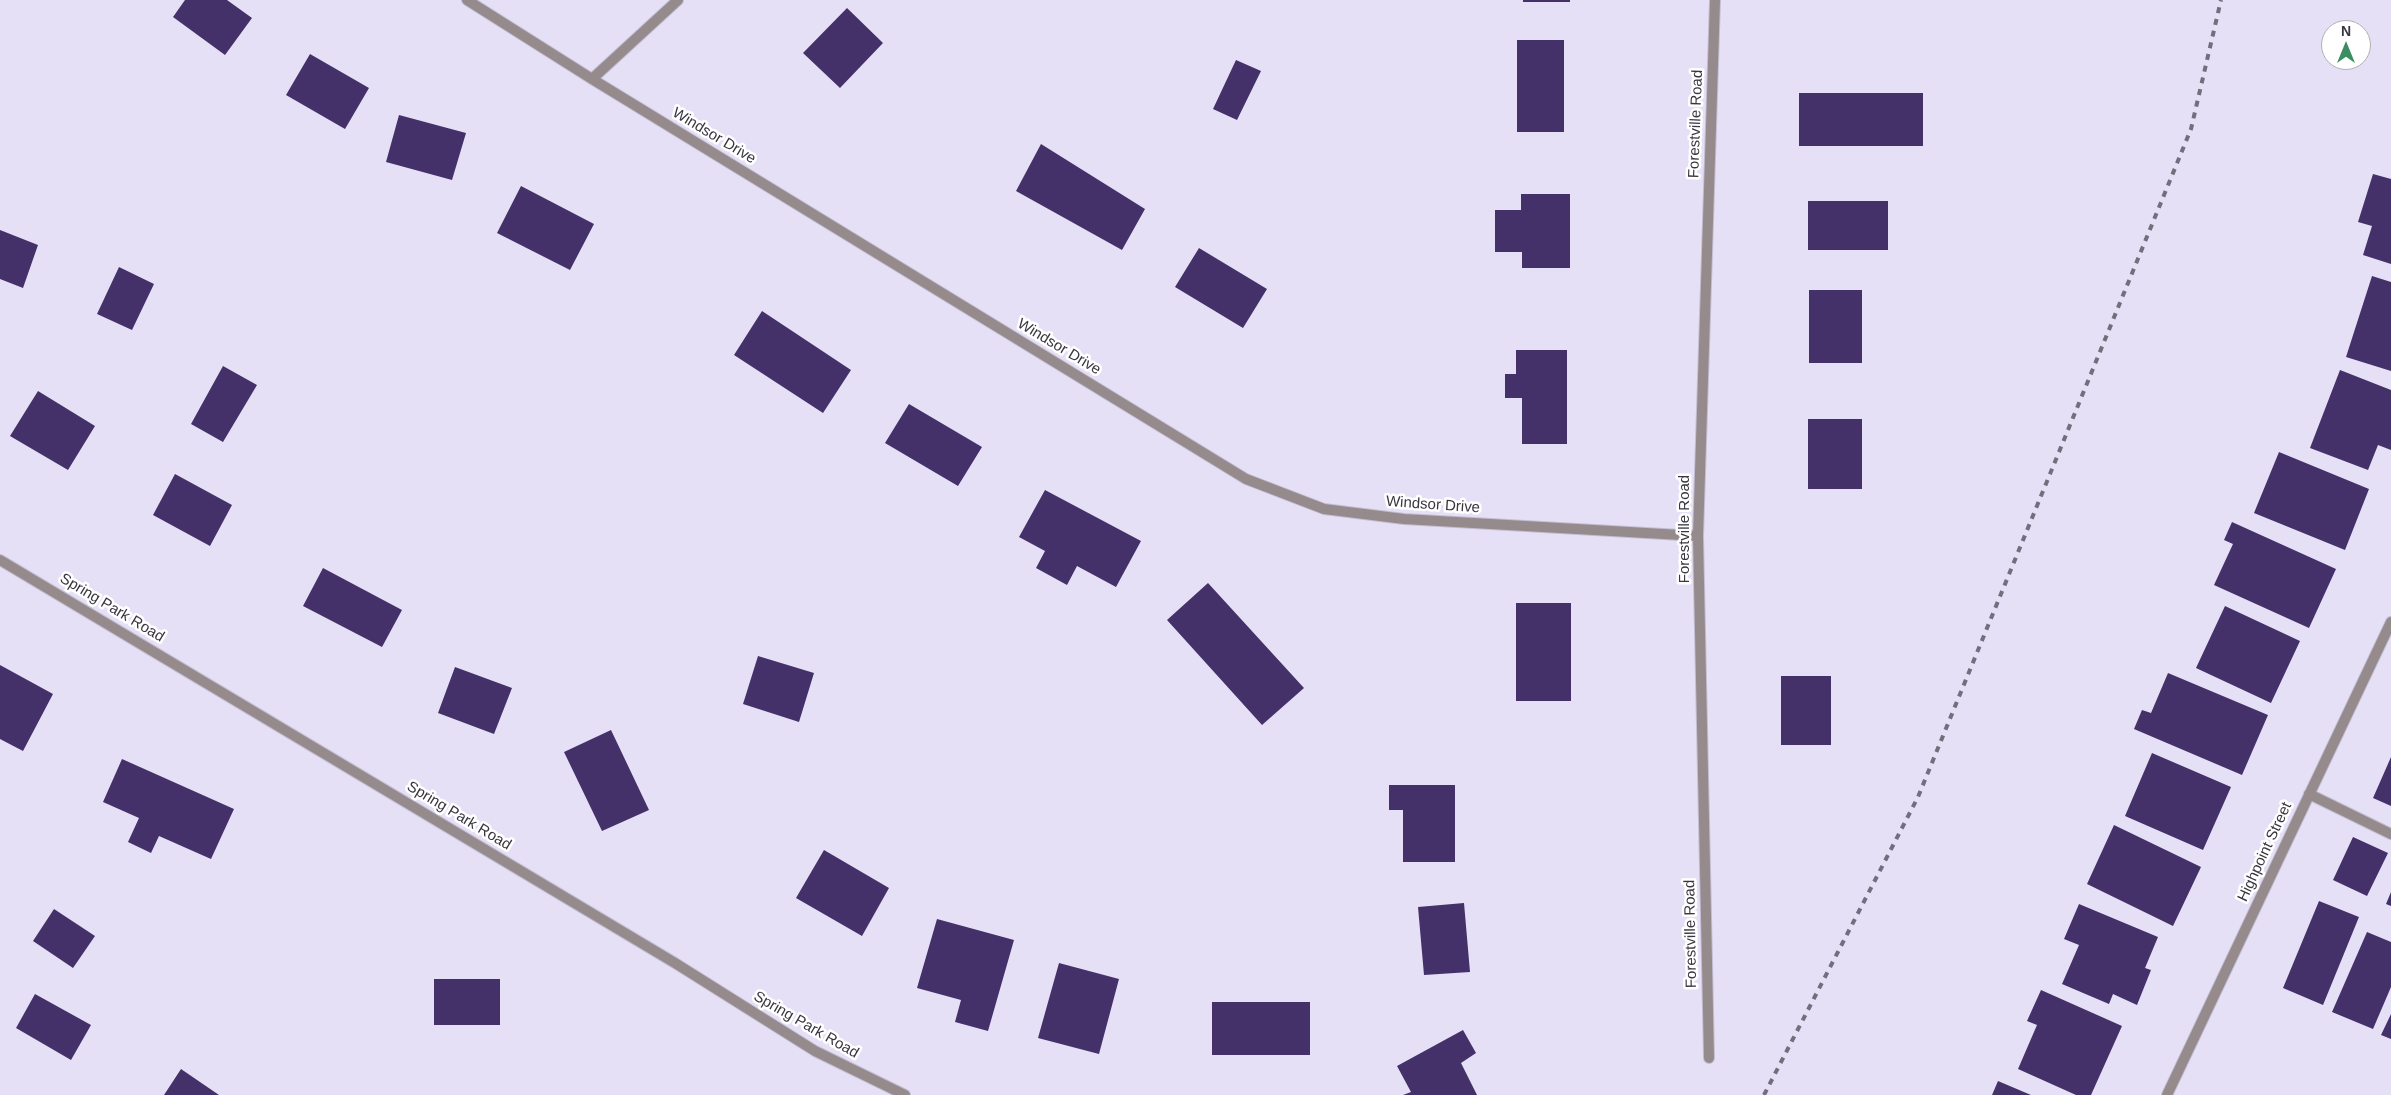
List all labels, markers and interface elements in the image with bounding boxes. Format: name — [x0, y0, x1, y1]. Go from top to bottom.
north arrow — [2321, 20, 2371, 70]
text: N — [2341, 23, 2351, 39]
street label: Forestville Road — [1685, 70, 1707, 178]
street label: Windsor Drive — [669, 104, 759, 168]
street label: Windsor Drive — [1014, 315, 1104, 379]
street label: Forestville Road — [1676, 475, 1694, 583]
street label: Windsor Drive — [1385, 493, 1481, 517]
street label: Spring Park Road — [57, 570, 167, 646]
street label: Spring Park Road — [404, 778, 514, 854]
street label: Highpoint Street — [2234, 799, 2296, 905]
street label: Forestville Road — [1681, 880, 1701, 988]
street label: Spring Park Road — [750, 988, 862, 1062]

